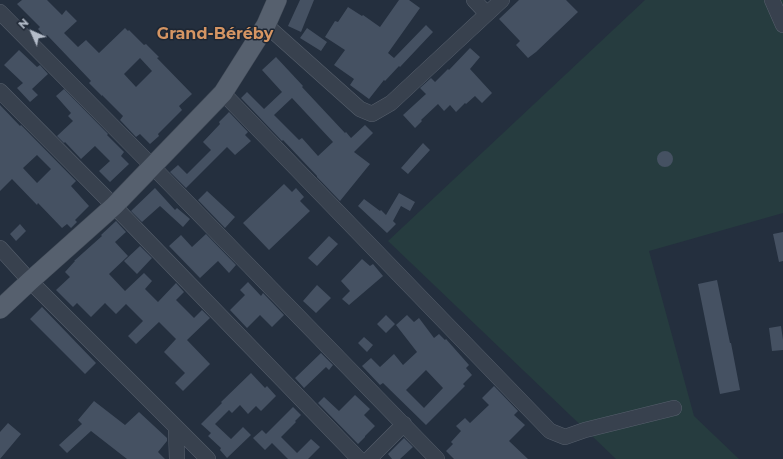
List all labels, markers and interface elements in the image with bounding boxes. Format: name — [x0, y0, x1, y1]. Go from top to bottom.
north arrow — [12, 12, 52, 52]
text: N — [15, 15, 32, 32]
district label: Grand-Béréby — [157, 24, 273, 44]

